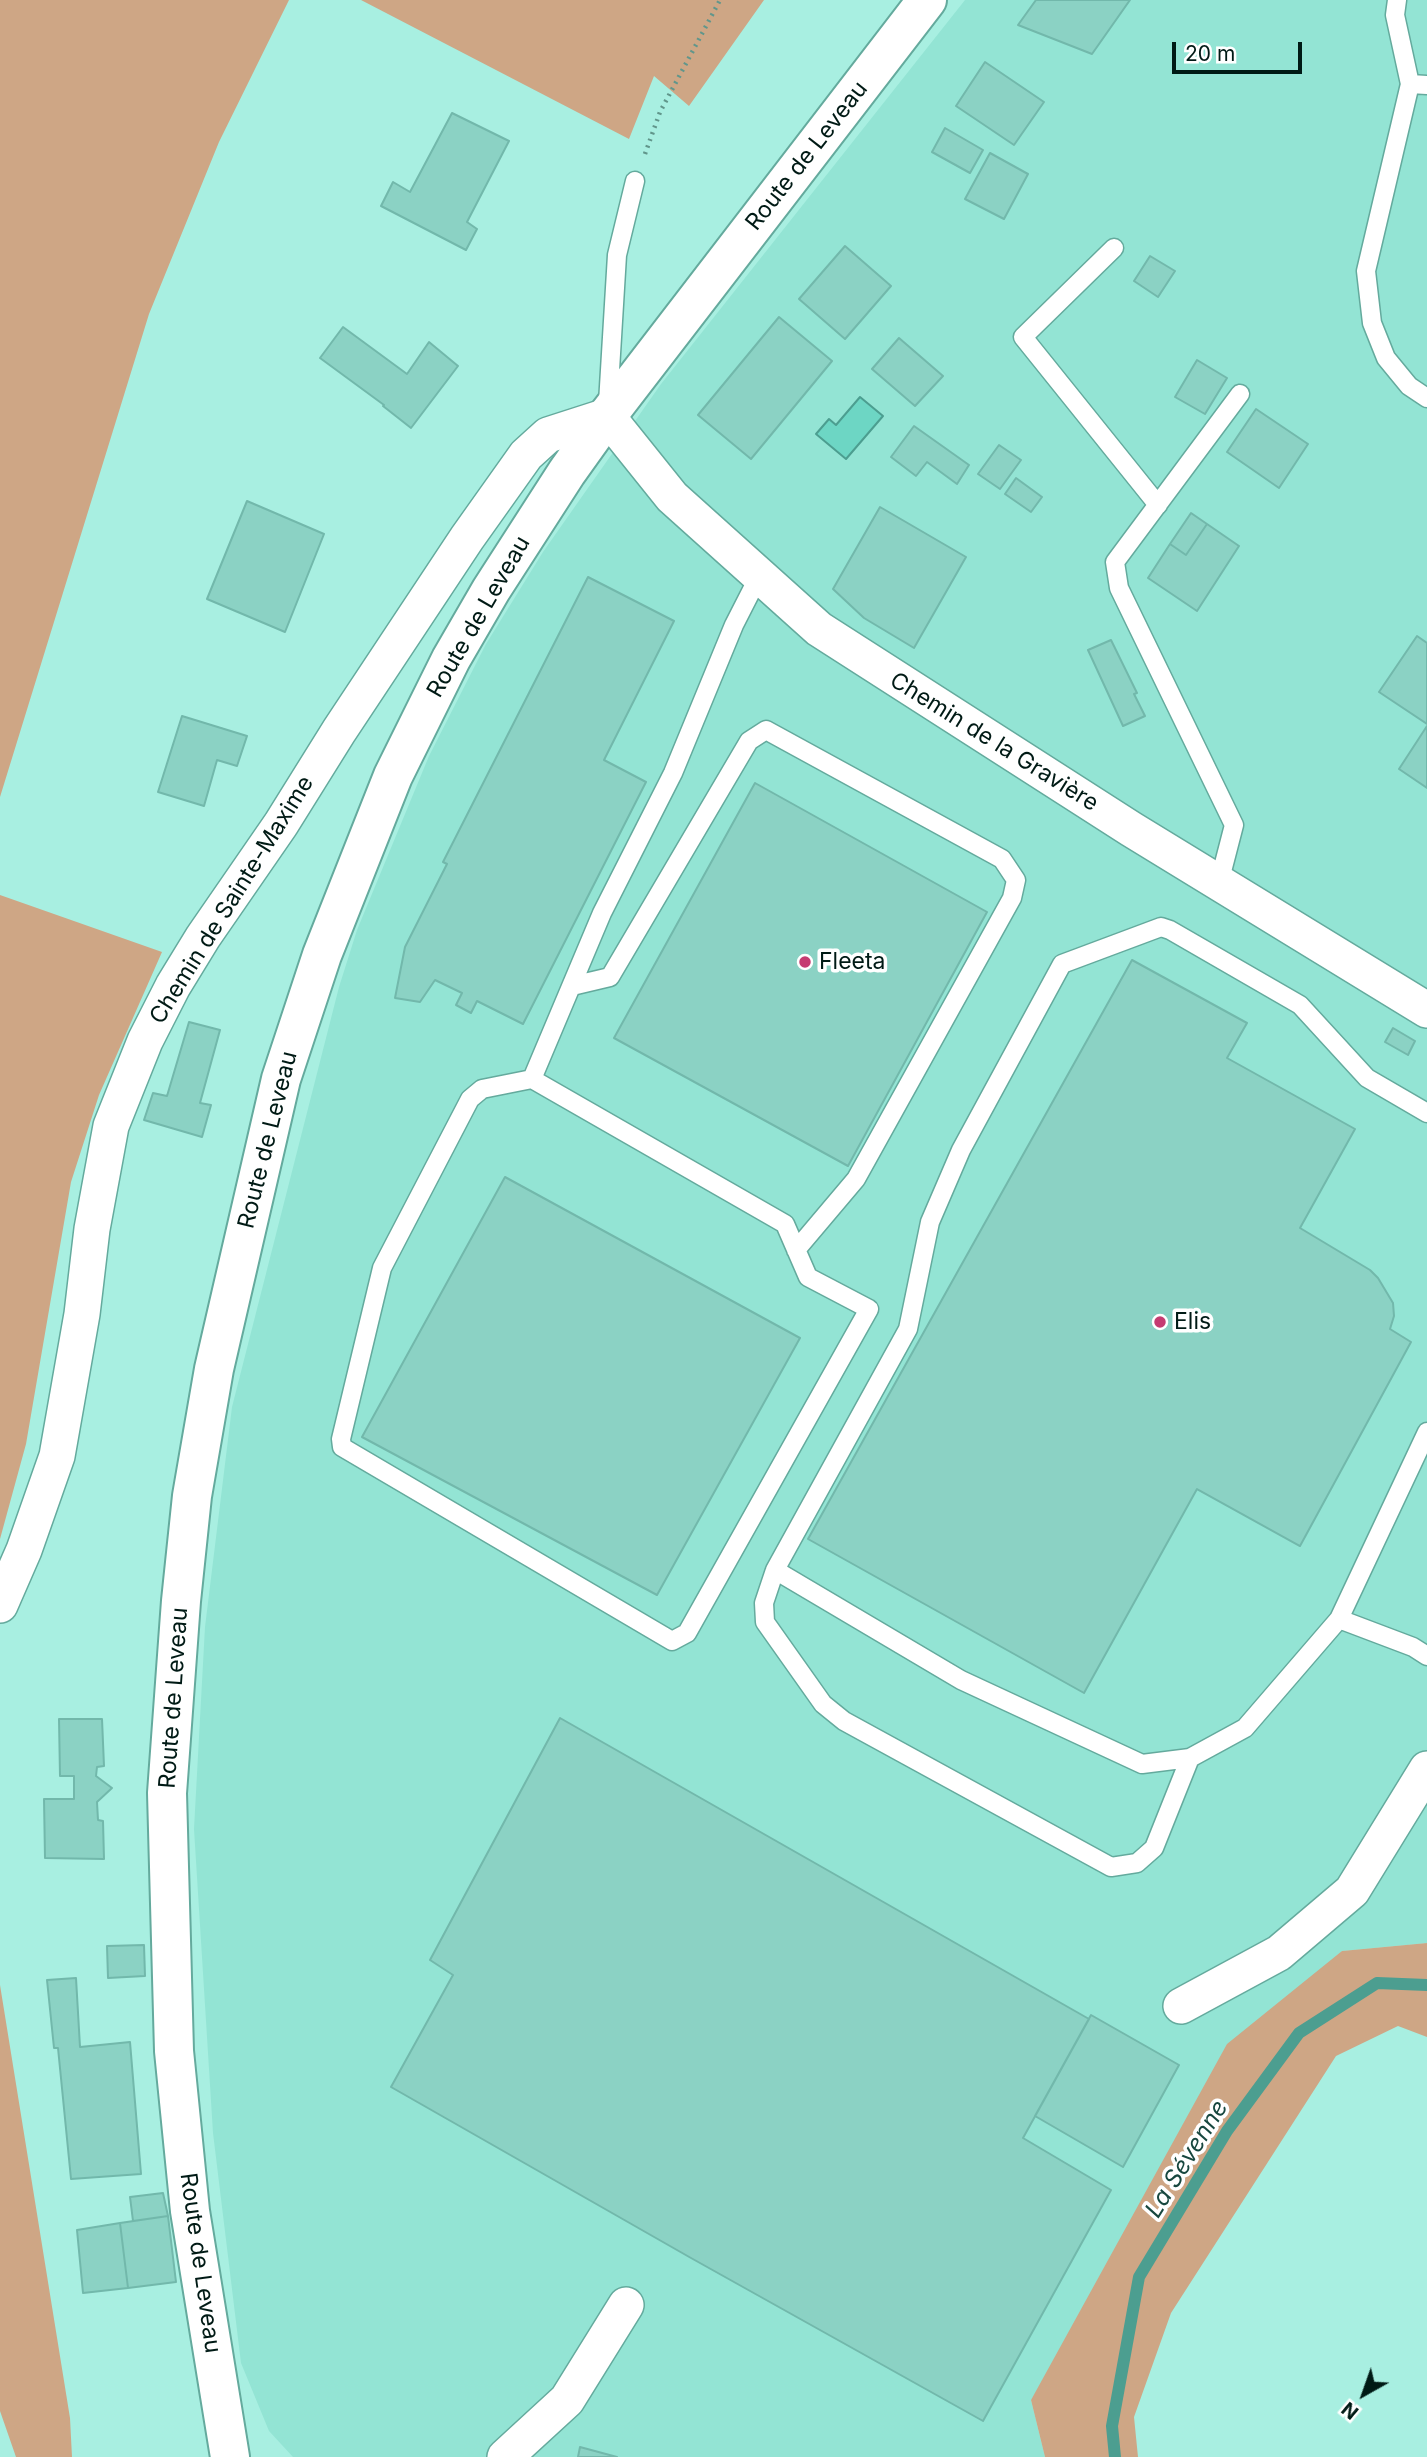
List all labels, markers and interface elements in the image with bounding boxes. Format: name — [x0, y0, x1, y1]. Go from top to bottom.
scale bar — [1175, 28, 1304, 72]
text: 20 m — [1185, 41, 1235, 66]
street label: Route de Leveau — [740, 76, 874, 236]
street label: Route de Leveau — [422, 531, 536, 703]
street label: Chemin de la Gravière — [885, 667, 1103, 817]
street label: Chemin de Sainte-Maxime — [144, 771, 320, 1029]
place label: Fleeta — [819, 948, 886, 976]
marker: Fleeta — [797, 954, 813, 970]
street label: Route de Leveau — [233, 1049, 303, 1231]
place label: Elis — [1174, 1308, 1211, 1336]
marker: Elis — [1152, 1314, 1168, 1330]
street label: Route de Leveau — [154, 1606, 194, 1790]
water label: La Sévenne — [1140, 2095, 1234, 2223]
street label: Route de Leveau — [174, 2171, 226, 2355]
north arrow — [1329, 2359, 1399, 2429]
text: N — [1337, 2397, 1363, 2424]

